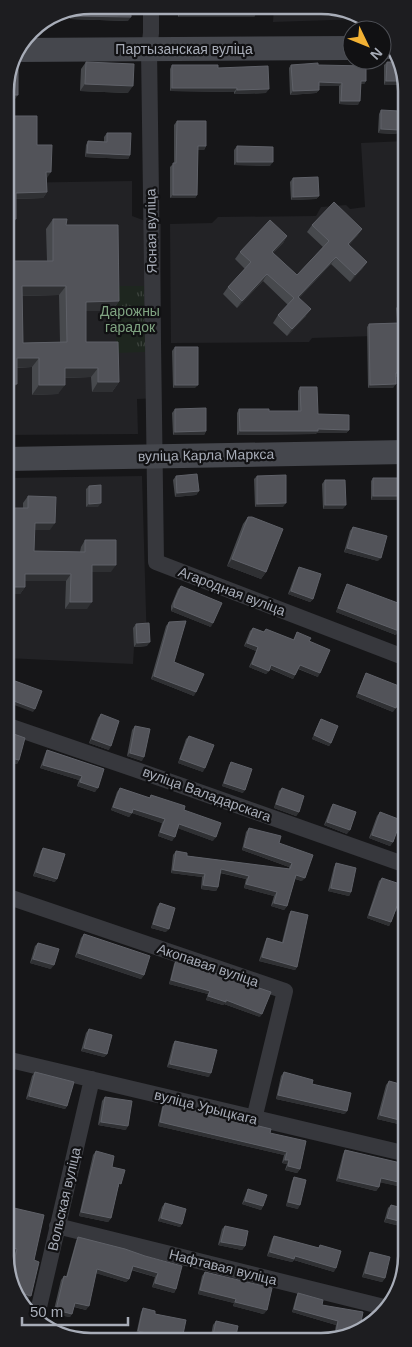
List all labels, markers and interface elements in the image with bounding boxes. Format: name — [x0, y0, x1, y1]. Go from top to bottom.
north arrow — [342, 20, 392, 70]
street label: Партызанская вуліца — [115, 41, 253, 57]
text: N — [367, 45, 386, 63]
street label: Ясная вуліца — [142, 188, 160, 274]
park label: Дарожны гарадок — [100, 303, 160, 335]
street label: вуліца Карла Маркса — [138, 446, 275, 464]
street label: Агародная вуліца — [176, 563, 288, 619]
street label: вуліца Валадарскага — [141, 763, 274, 825]
street label: Акопавая вуліца — [155, 940, 261, 990]
street label: вуліца Урыцкага — [153, 1086, 259, 1128]
street label: Вольская вуліца — [44, 1145, 84, 1252]
street label: Нафтавая вуліца — [167, 1246, 279, 1288]
scale bar — [22, 1294, 129, 1326]
text: 50 m — [30, 1303, 63, 1320]

